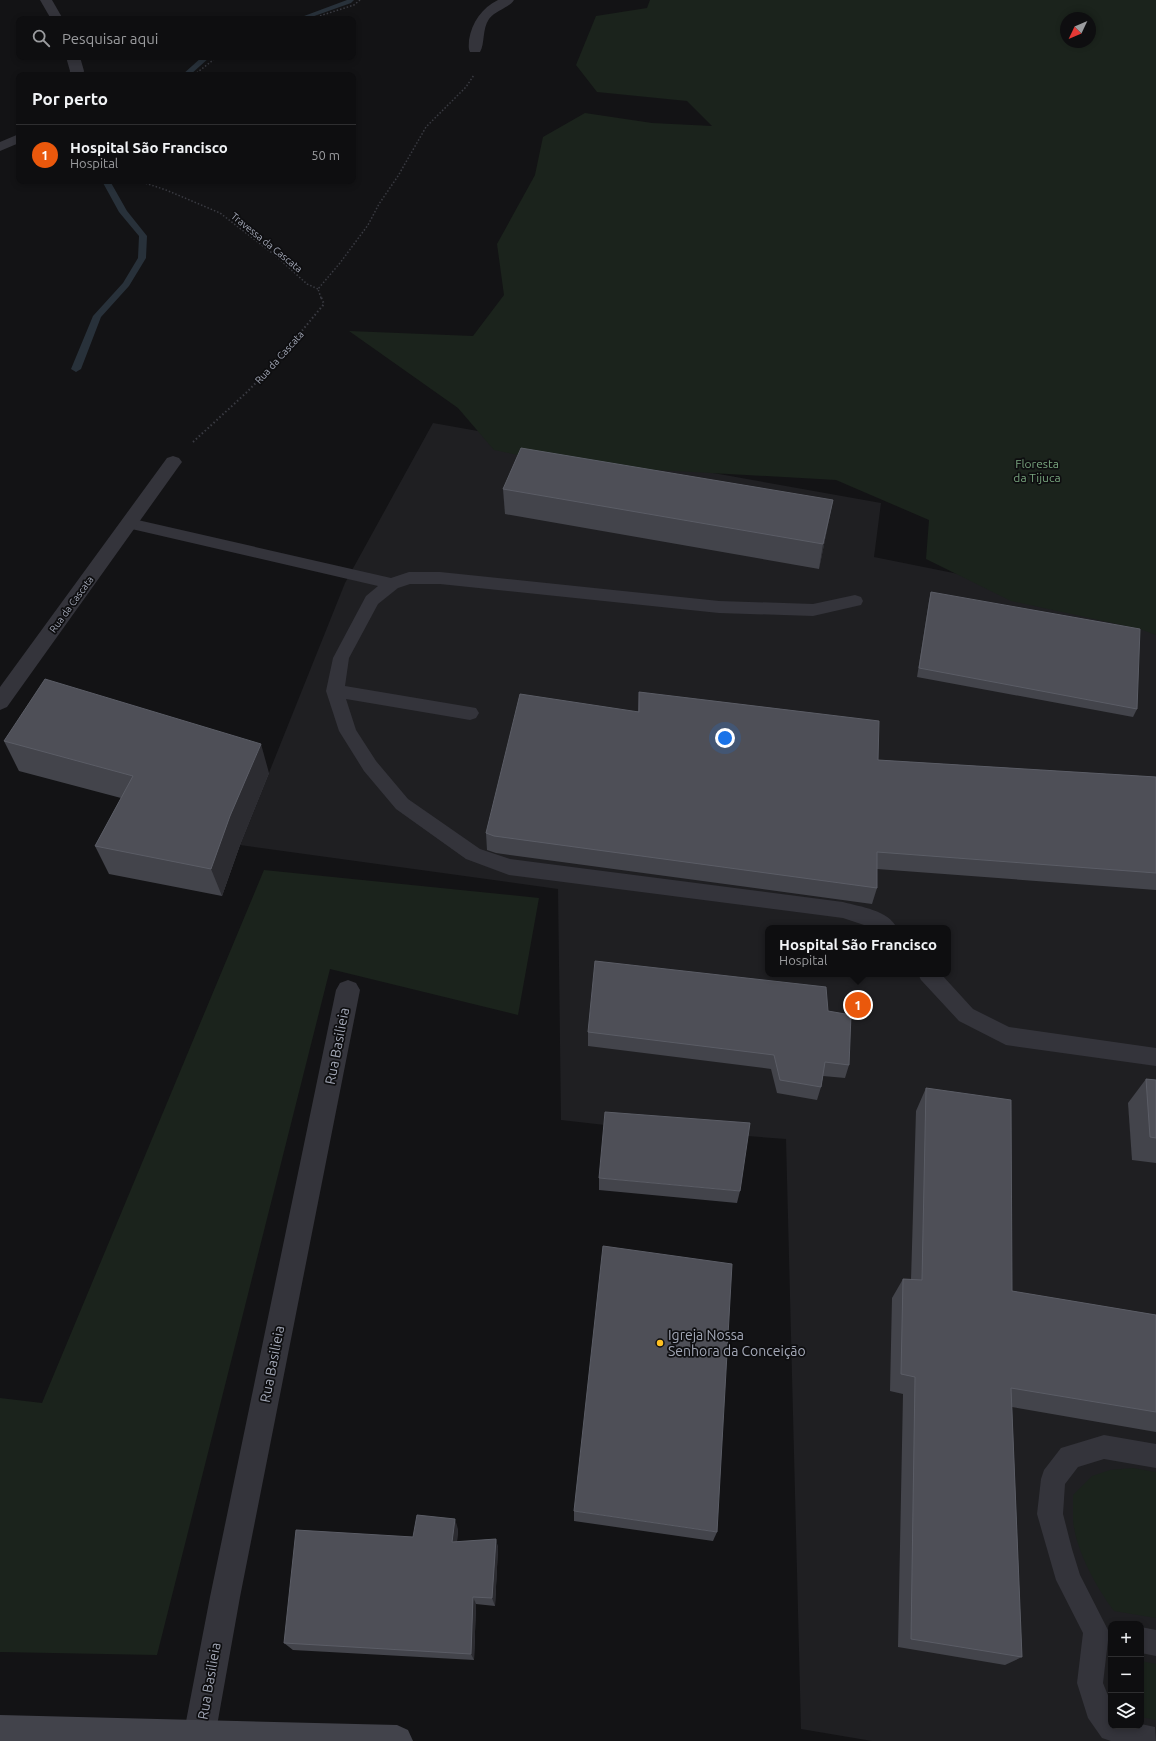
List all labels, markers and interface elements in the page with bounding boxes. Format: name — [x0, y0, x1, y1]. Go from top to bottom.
north arrow — [1060, 12, 1096, 48]
search box — [16, 16, 356, 60]
icon: search — [30, 27, 52, 49]
text: Pesquisar aqui — [62, 30, 158, 47]
text: Por perto — [32, 89, 108, 108]
text: Hospital São Francisco — [70, 139, 228, 156]
text: 1 — [41, 148, 49, 162]
text: 50 m — [311, 148, 340, 162]
text: Hospital — [70, 156, 118, 170]
street label: Travessa da Cascata — [229, 210, 304, 274]
street label: Rua da Cascata — [253, 329, 306, 386]
park label: Floresta da Tijuca — [1013, 457, 1061, 484]
street label: Rua da Cascata — [47, 574, 96, 635]
your location — [715, 728, 735, 748]
popup — [765, 925, 951, 977]
text: Hospital São Francisco — [779, 936, 937, 953]
text: Hospital — [779, 953, 827, 967]
pin: 1 — [845, 990, 871, 1020]
street label: Rua Basilieia — [322, 1006, 352, 1086]
street label: Rua Basilieia — [257, 1324, 287, 1404]
place label: Igreja Nossa Senhora da Conceição — [668, 1327, 806, 1359]
marker: Igreja Nossa Senhora da Conceição — [655, 1338, 665, 1348]
map controls — [1108, 1621, 1144, 1729]
button: + — [1108, 1621, 1144, 1657]
street label: Rua Basilieia — [194, 1641, 224, 1721]
button: − — [1108, 1657, 1144, 1693]
button: layers — [1108, 1693, 1144, 1729]

